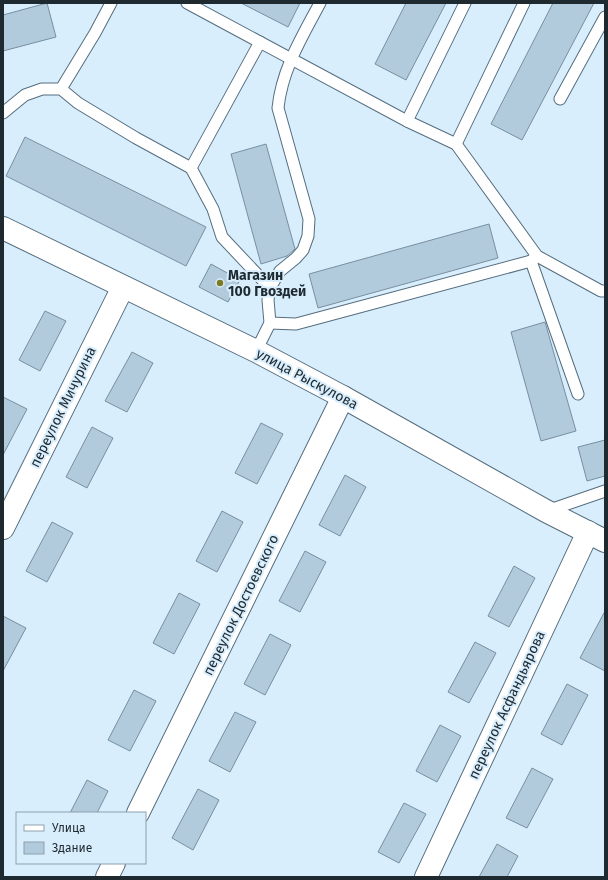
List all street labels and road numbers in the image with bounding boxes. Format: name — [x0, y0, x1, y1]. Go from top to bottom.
street label: переулок Мичурина — [26, 344, 100, 470]
street label: улица Рыскулова — [253, 345, 361, 413]
street label: переулок Достоевского — [199, 532, 283, 678]
street label: переулок Асфандьярова — [465, 628, 549, 782]

